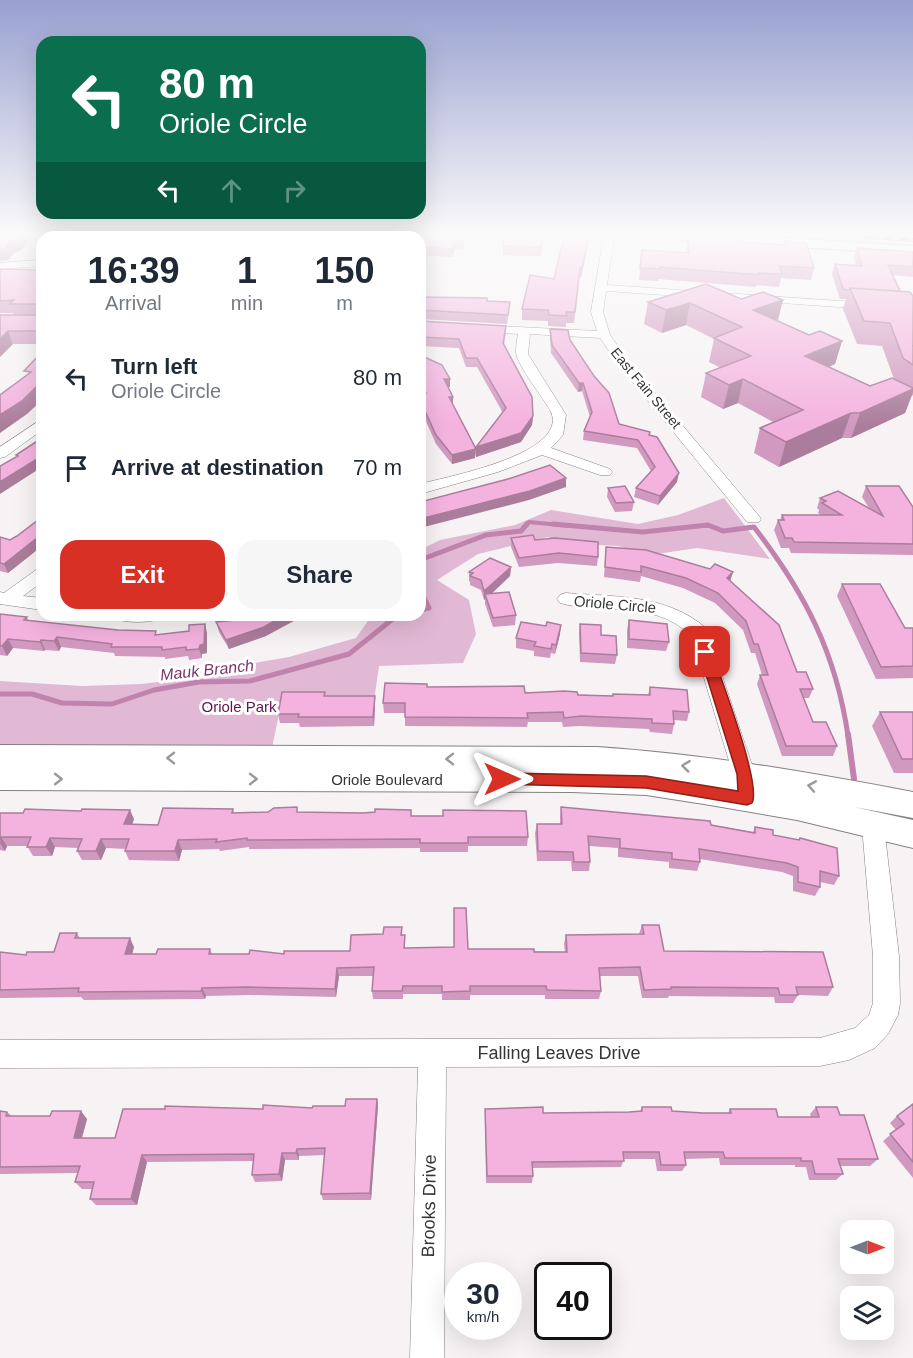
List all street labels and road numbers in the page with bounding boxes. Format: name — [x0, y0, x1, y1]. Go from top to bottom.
street label: East Fain Street — [608, 344, 684, 432]
street label: Oriole Circle — [573, 592, 657, 616]
street label: Oriole Boulevard — [331, 771, 443, 788]
street label: Falling Leaves Drive — [477, 1043, 641, 1063]
street label: Brooks Drive — [418, 1154, 440, 1258]

